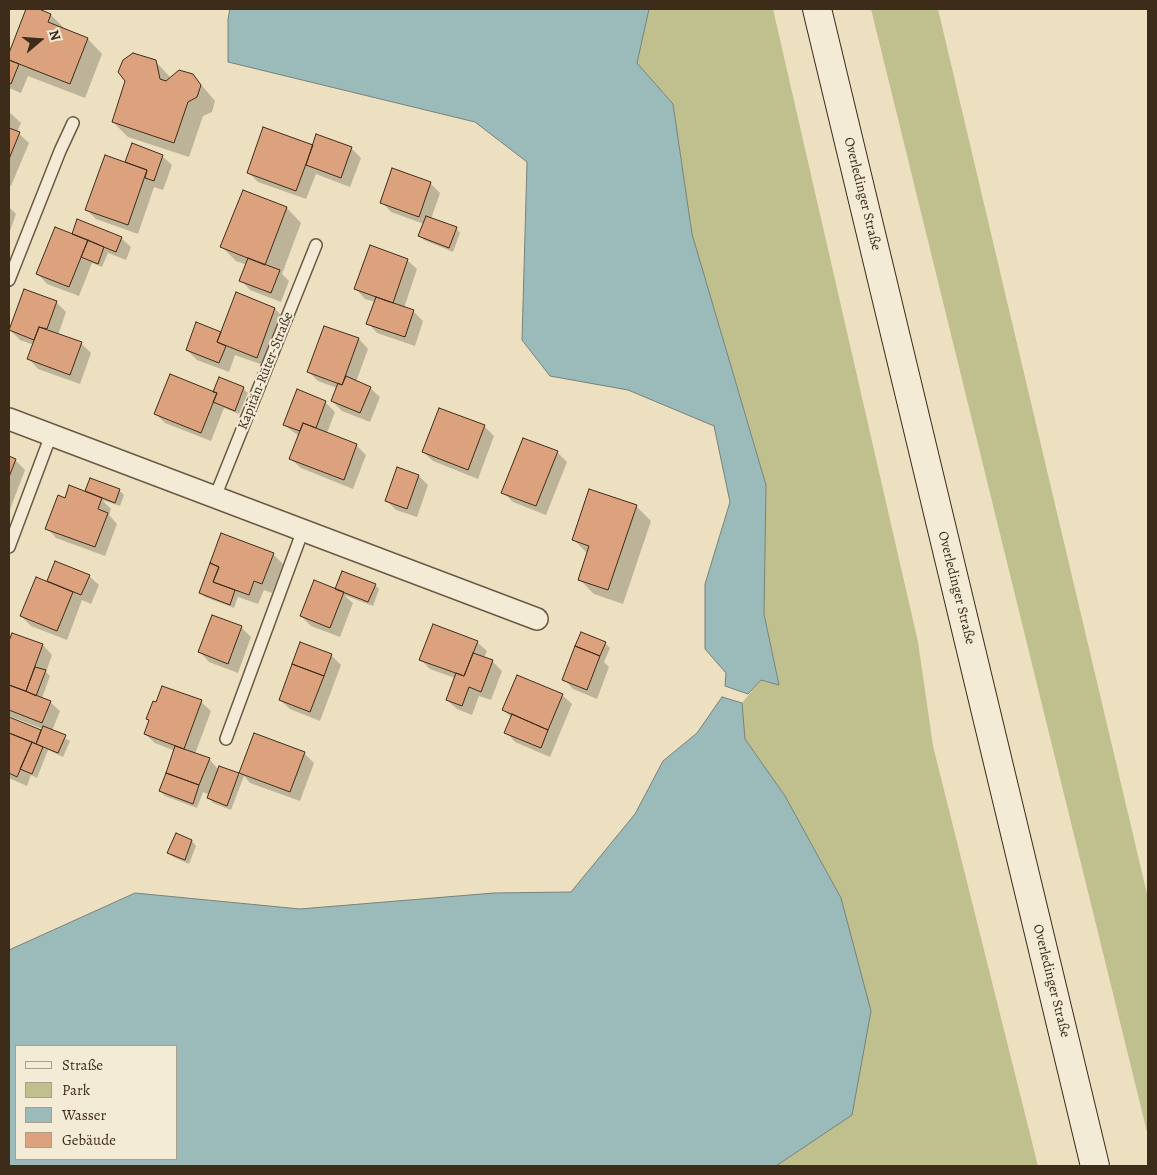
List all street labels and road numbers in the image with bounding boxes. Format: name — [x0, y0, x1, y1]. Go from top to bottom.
street label: Overledinger Straße — [840, 136, 884, 252]
street label: Kapitän-Rüter-Straße — [235, 310, 297, 432]
street label: Overledinger Straße — [934, 530, 978, 646]
street label: Overledinger Straße — [1029, 923, 1073, 1039]

